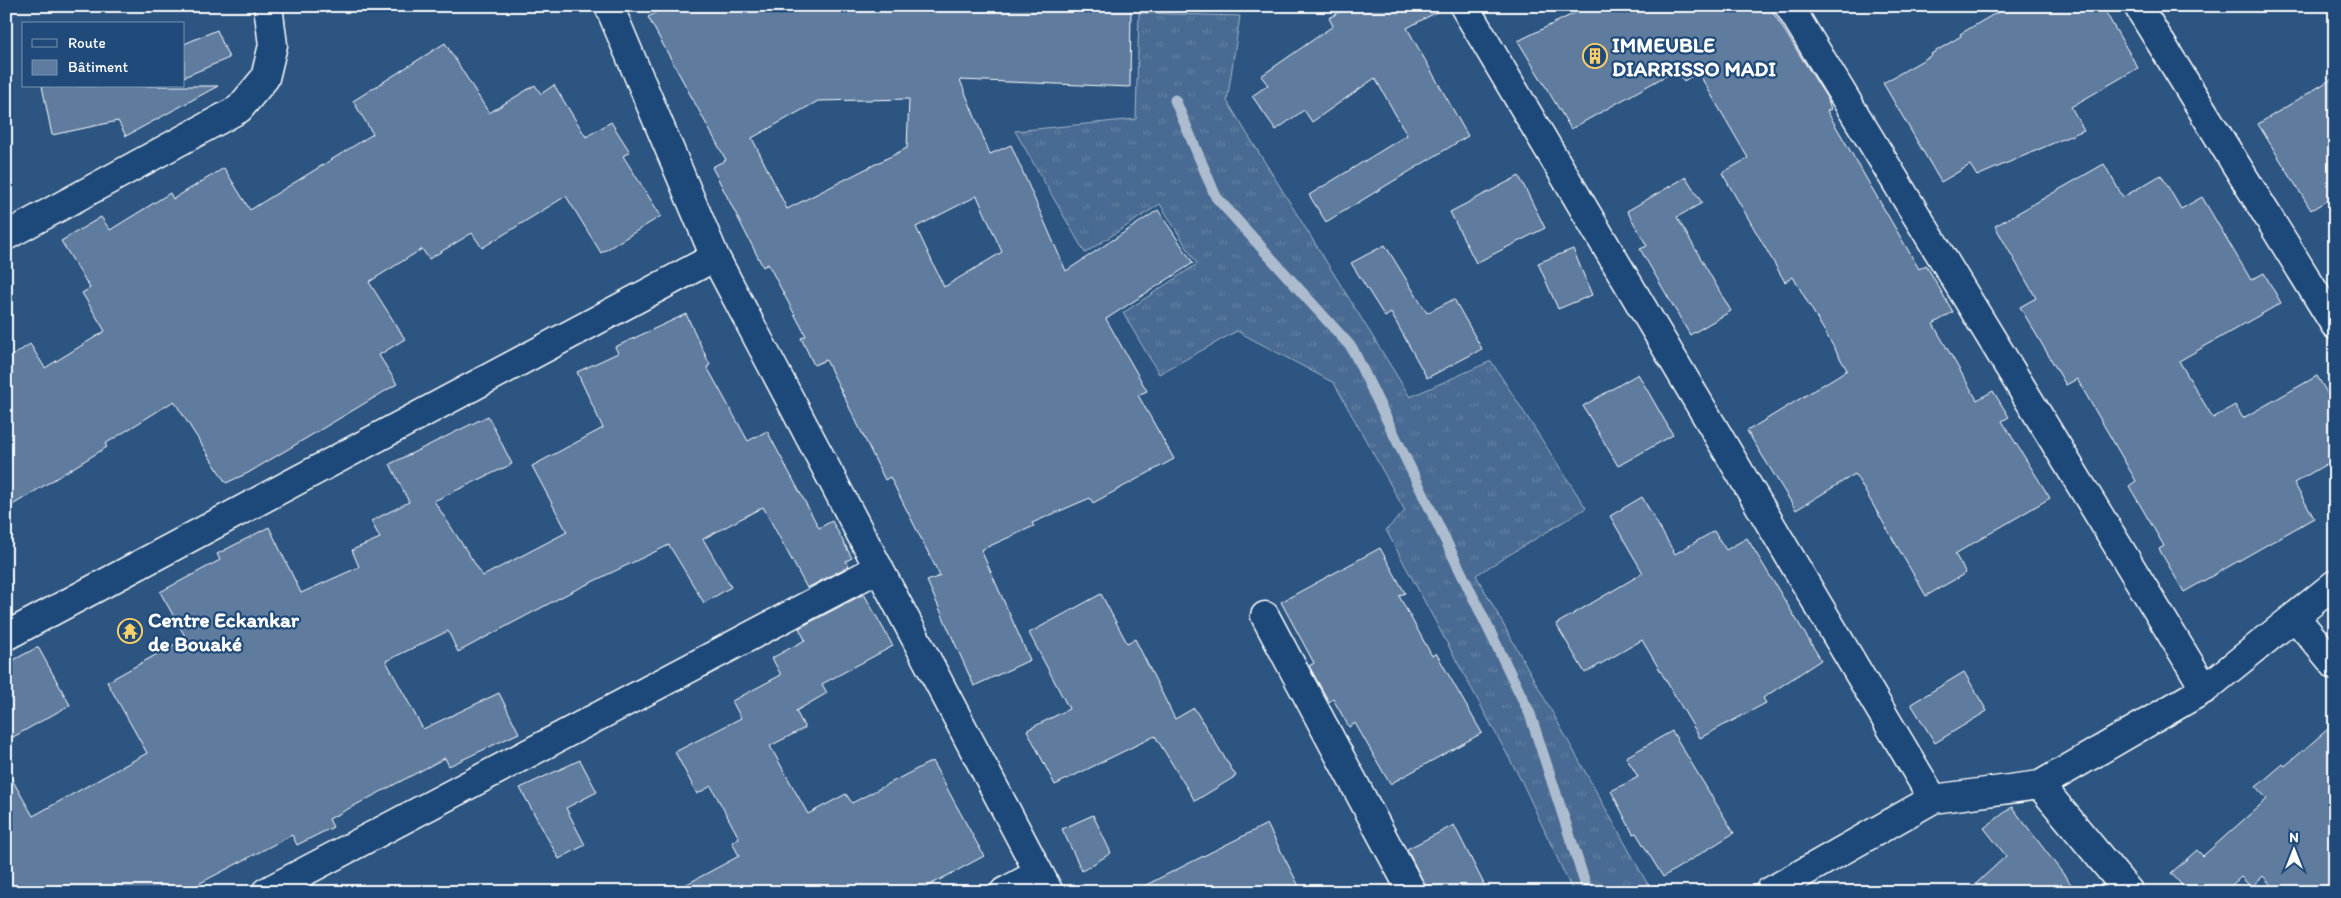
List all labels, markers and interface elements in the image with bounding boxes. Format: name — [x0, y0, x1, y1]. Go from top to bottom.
legend — [22, 22, 185, 88]
place label: IMMEUBLE DIARRISSO MADI — [1612, 32, 1776, 81]
text: Route — [68, 34, 106, 52]
building icon: IMMEUBLE DIARRISSO MADI — [1582, 43, 1608, 69]
text: Bâtiment — [68, 58, 129, 76]
place label: Centre Eckankar de Bouaké — [148, 607, 300, 656]
temple icon: Centre Eckankar de Bouaké — [117, 618, 143, 644]
north arrow — [2268, 826, 2318, 876]
text: N — [2289, 829, 2299, 846]

